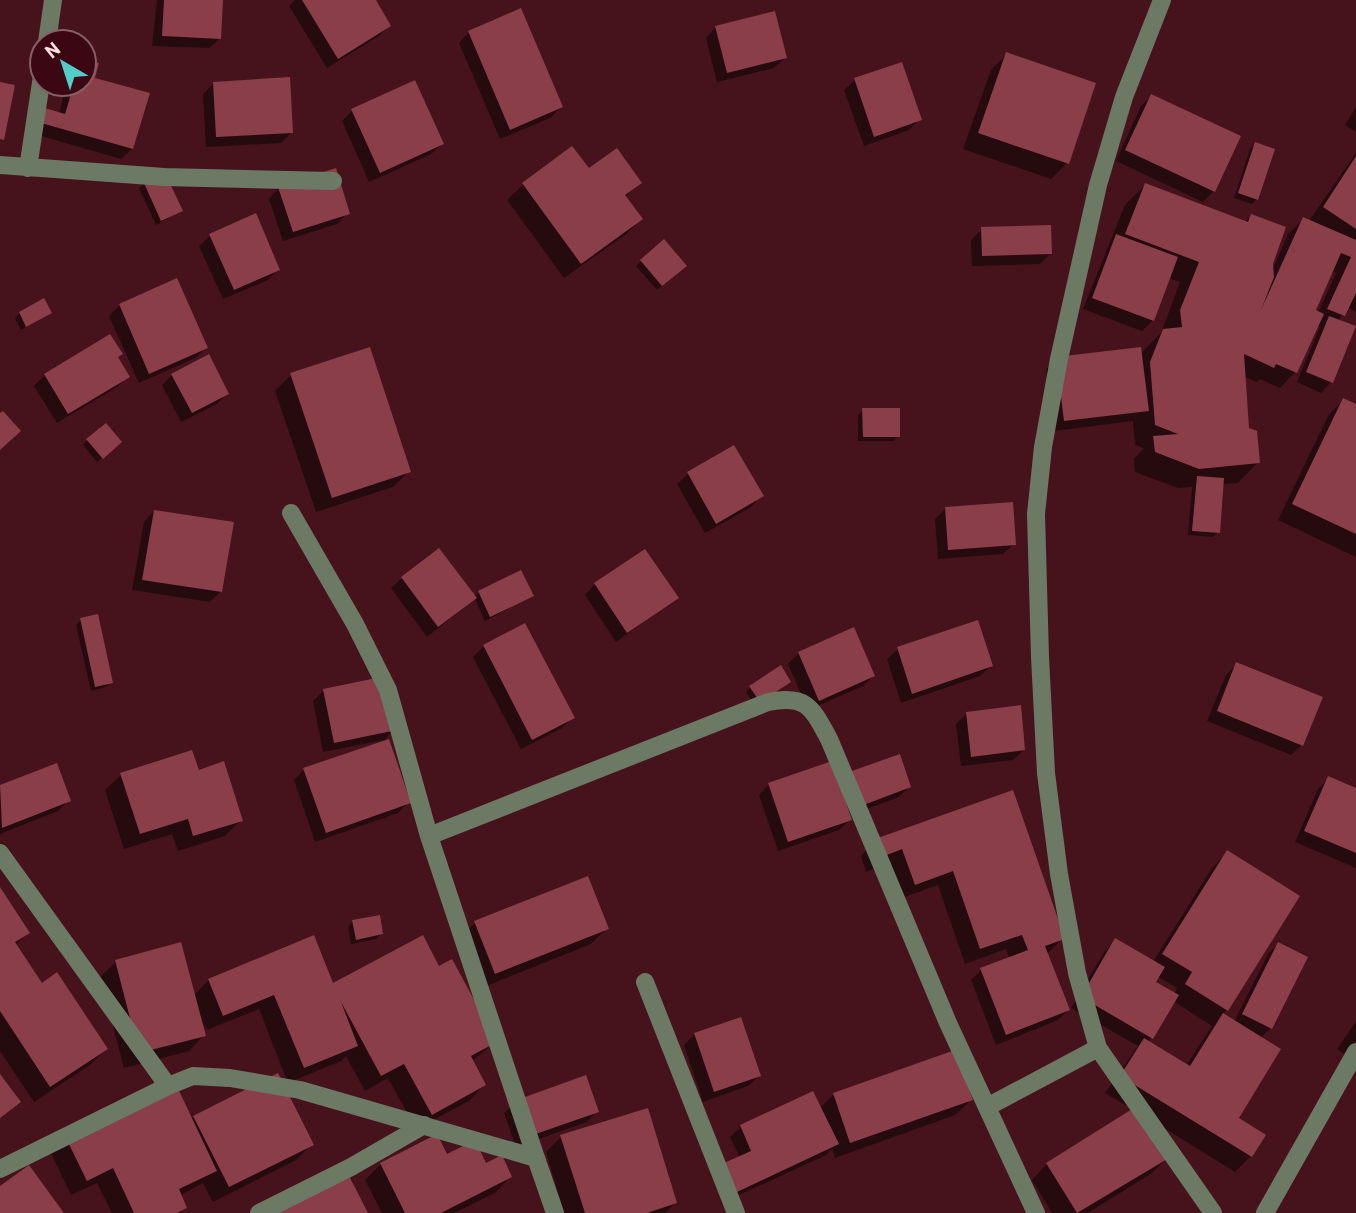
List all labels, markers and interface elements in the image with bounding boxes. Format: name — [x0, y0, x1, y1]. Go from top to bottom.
north arrow — [28, 28, 98, 98]
text: N — [40, 36, 64, 62]

